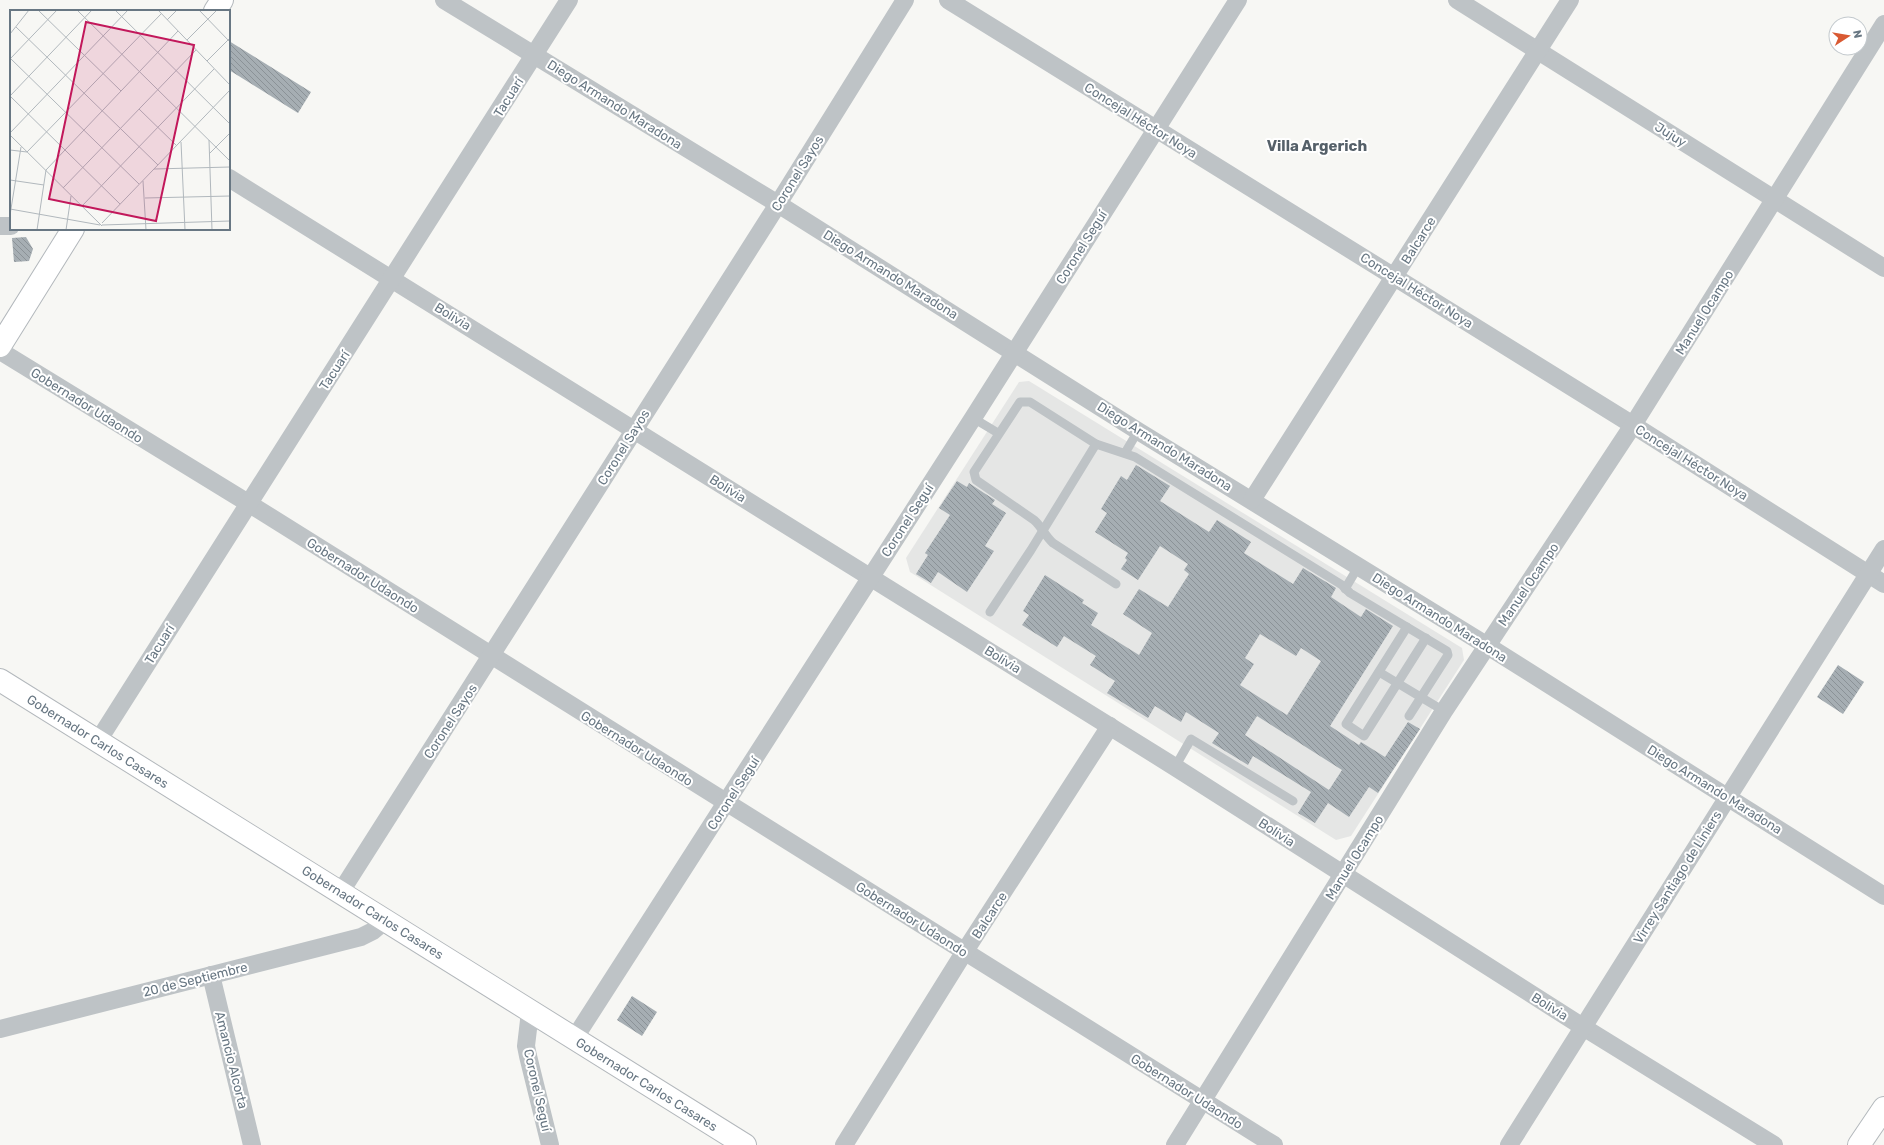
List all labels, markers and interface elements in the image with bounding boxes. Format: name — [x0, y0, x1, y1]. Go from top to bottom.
inset map — [10, 10, 230, 230]
north arrow — [1828, 16, 1868, 56]
text: N — [1850, 29, 1864, 39]
street label: Diego Armando Maradona — [544, 57, 685, 153]
street label: Tacuarí — [490, 74, 527, 120]
street label: Concejal Héctor Noya — [1082, 80, 1200, 161]
street label: Jujuy — [1652, 119, 1689, 150]
street label: Coronel Sayos — [768, 132, 827, 214]
district label: Villa Argerich — [1267, 137, 1367, 155]
street label: Coronel Seguí — [1053, 207, 1111, 287]
street label: Balcarce — [1398, 214, 1439, 267]
street label: Diego Armando Maradona — [820, 227, 961, 323]
street label: Concejal Héctor Noya — [1358, 250, 1476, 331]
street label: Manuel Ocampo — [1672, 267, 1736, 357]
street label: Bolivia — [432, 299, 474, 333]
street label: Tacuarí — [316, 347, 353, 393]
street label: Gobernador Udaondo — [28, 365, 145, 446]
street label: Diego Armando Maradona — [1094, 399, 1235, 495]
street label: Coronel Sayos — [594, 406, 653, 488]
street label: Concejal Héctor Noya — [1633, 422, 1751, 503]
street label: Bolivia — [707, 471, 749, 505]
street label: Coronel Seguí — [878, 480, 938, 560]
street label: Gobernador Udaondo — [304, 535, 421, 616]
street label: Manuel Ocampo — [1495, 540, 1562, 629]
street label: Diego Armando Maradona — [1369, 570, 1510, 666]
street label: Tacuarí — [141, 621, 178, 667]
street label: Bolivia — [982, 642, 1024, 676]
street label: Coronel Sayos — [421, 681, 480, 761]
street label: Gobernador Carlos Casares — [24, 692, 172, 791]
street label: Gobernador Udaondo — [578, 708, 695, 789]
street label: Diego Armando Maradona — [1644, 742, 1785, 838]
street label: Coronel Seguí — [704, 753, 764, 833]
street label: Virrey Santiago de Liniers — [1630, 808, 1726, 947]
street label: Manuel Ocampo — [1322, 812, 1386, 902]
street label: Bolivia — [1256, 815, 1298, 850]
street label: Gobernador Carlos Casares — [299, 863, 447, 962]
street label: Gobernador Udaondo — [853, 879, 970, 960]
street label: Balcarce — [969, 889, 1010, 941]
street label: 20 de Septiembre — [141, 959, 249, 1000]
street label: Bolivia — [1529, 989, 1571, 1023]
street label: Amancio Alcorta — [212, 1010, 251, 1110]
street label: Gobernador Carlos Casares — [573, 1035, 721, 1134]
street label: Coronel Seguí — [520, 1048, 554, 1134]
street label: Gobernador Udaondo — [1128, 1051, 1245, 1132]

